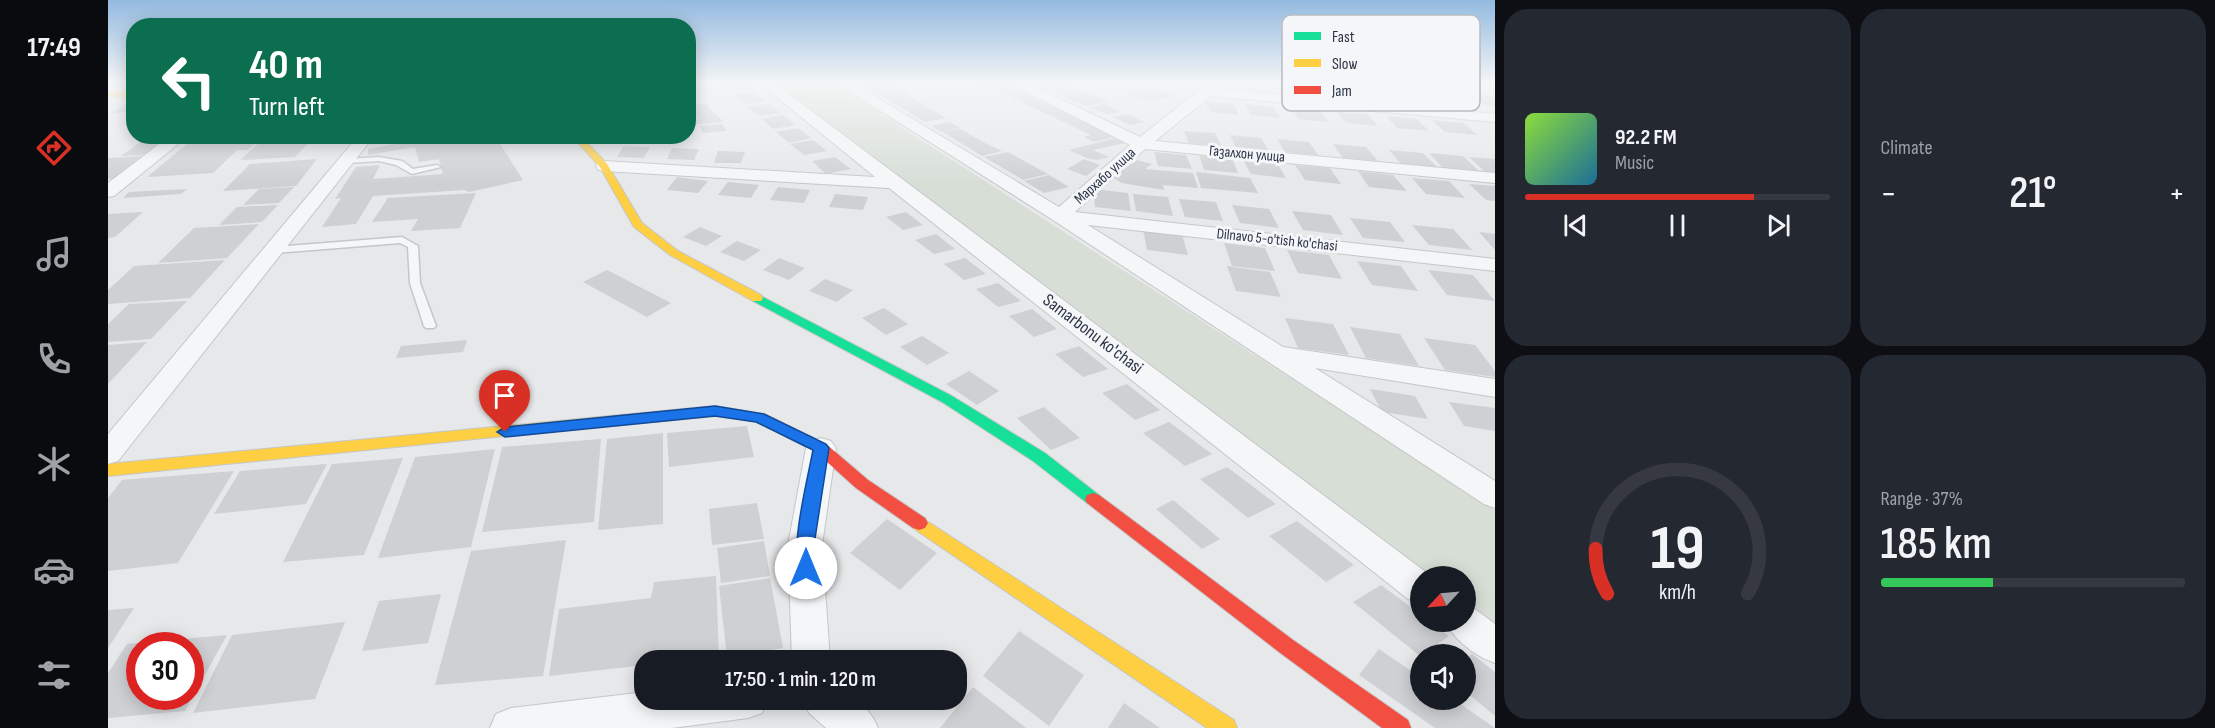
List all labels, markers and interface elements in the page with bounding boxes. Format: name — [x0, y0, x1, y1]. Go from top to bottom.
legend — [1282, 15, 1480, 111]
text: Fast — [1332, 28, 1355, 47]
text: 17:49 — [27, 32, 81, 64]
text: 40 m — [249, 40, 323, 91]
icon: left — [150, 42, 228, 120]
text: Slow — [1332, 55, 1357, 74]
text: Jam — [1331, 82, 1352, 101]
text: Turn left — [249, 91, 325, 123]
text: 92.2 FM — [1615, 124, 1677, 151]
icon: directions — [33, 127, 75, 169]
text: Climate — [1881, 136, 1933, 160]
street label: Газалхон улица — [1208, 141, 1286, 167]
street label: Мархабо улица — [1070, 143, 1140, 209]
text: Music — [1615, 151, 1654, 175]
text: 21° — [2009, 166, 2057, 221]
text: − — [1881, 174, 1897, 214]
text: + — [2169, 174, 2185, 214]
icon: previous — [1559, 209, 1592, 242]
icon: pause — [1661, 209, 1694, 242]
icon: next — [1762, 209, 1795, 242]
street label: Dilnavo 5-o'tish ko'chasi — [1216, 224, 1339, 256]
icon: music — [33, 233, 75, 275]
street label: Samarbonu ko'chasi — [1039, 290, 1147, 378]
icon: phone — [33, 338, 75, 380]
pin — [479, 370, 530, 432]
icon: arrive — [488, 379, 521, 412]
icon: climate — [33, 443, 75, 485]
text: Range · 37% — [1881, 487, 1963, 511]
text: 19 — [1650, 512, 1704, 587]
text: 185 km — [1881, 517, 1992, 572]
position arrow — [774, 536, 838, 600]
icon: car — [33, 549, 75, 591]
north arrow — [1410, 566, 1476, 632]
map controls — [1410, 566, 1476, 710]
text: km/h — [1659, 580, 1696, 605]
speed limit sign: 30 — [126, 632, 204, 710]
button: sound — [1410, 644, 1476, 710]
icon: filters — [33, 654, 75, 696]
text: 17:50 · 1 min · 120 m — [725, 666, 876, 693]

